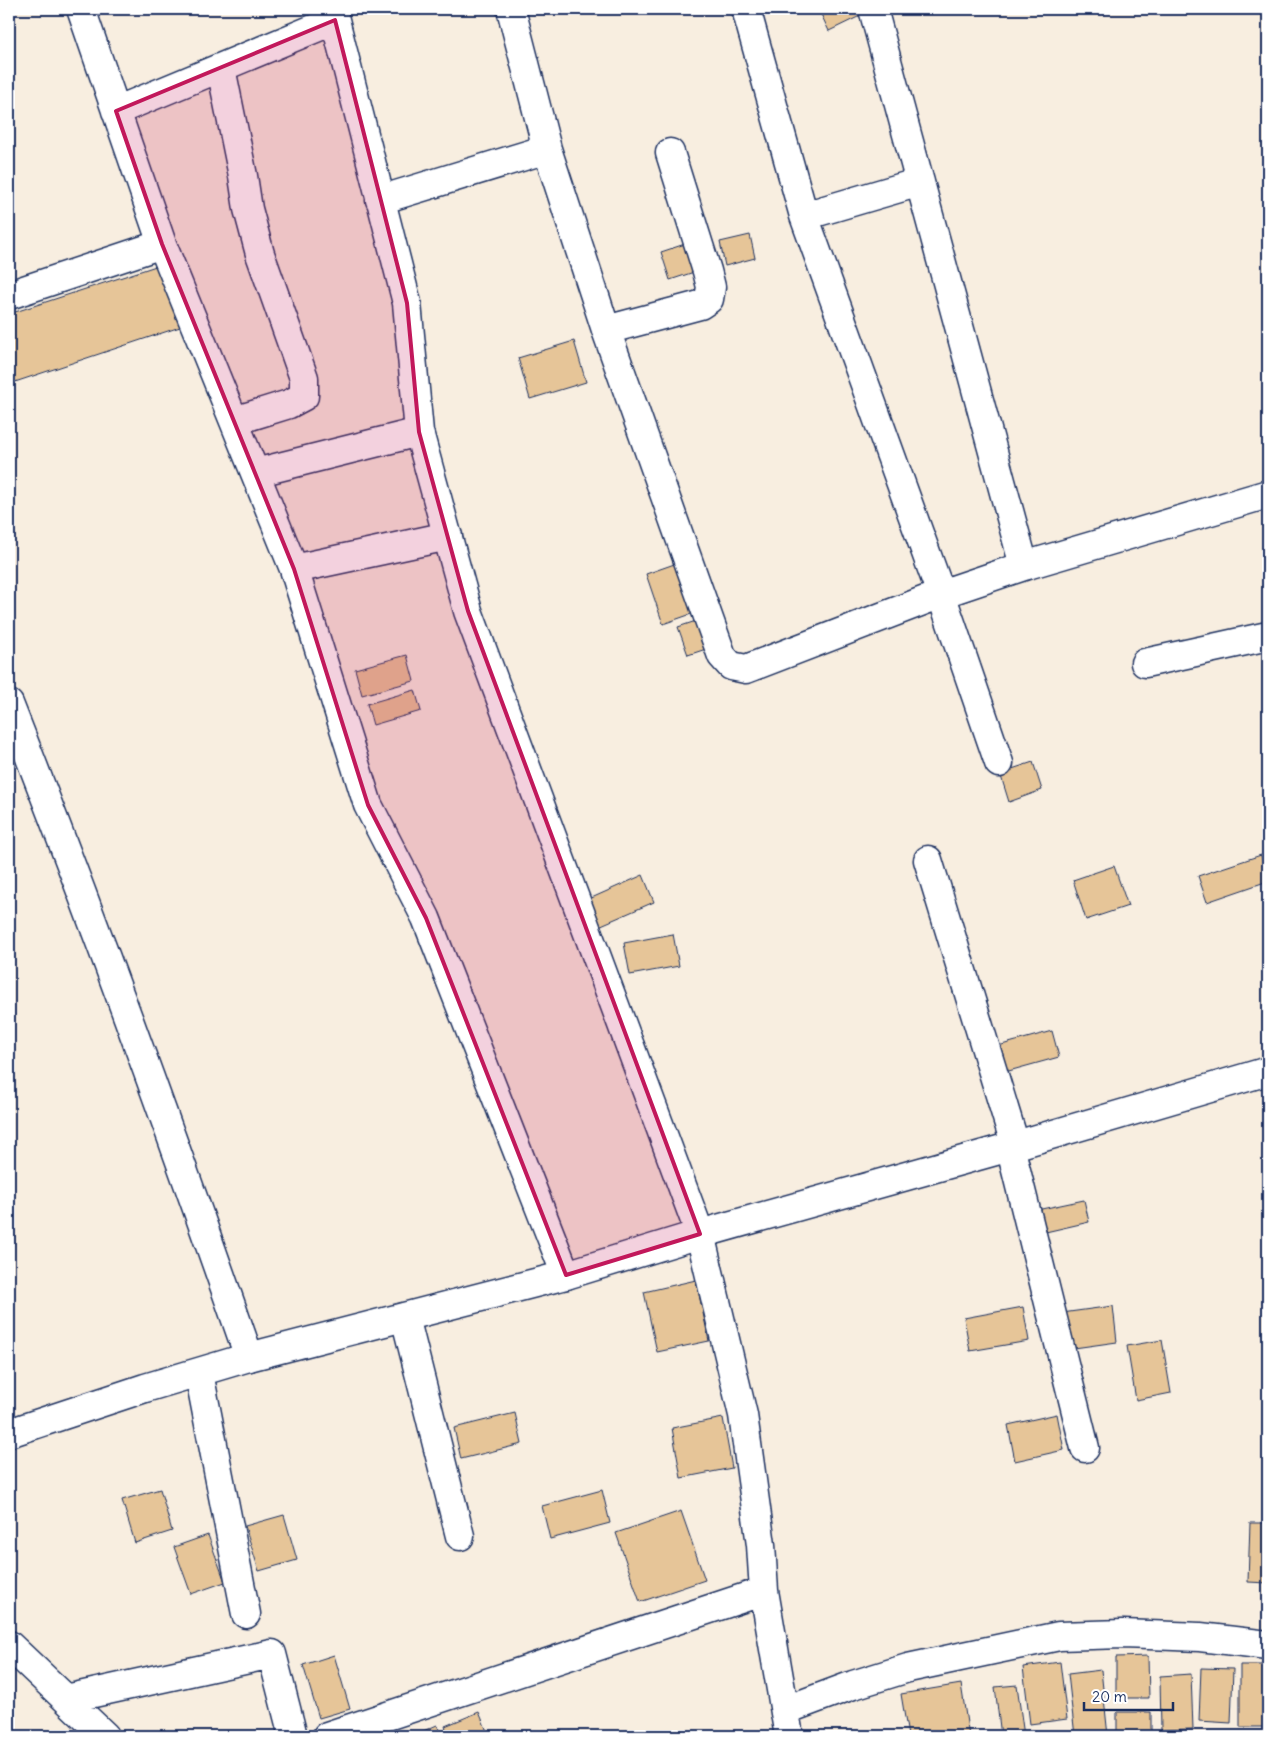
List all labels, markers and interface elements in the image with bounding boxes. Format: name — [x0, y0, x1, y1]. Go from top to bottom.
scale bar — [1084, 1680, 1173, 1712]
text: 20 m — [1092, 1687, 1127, 1706]

